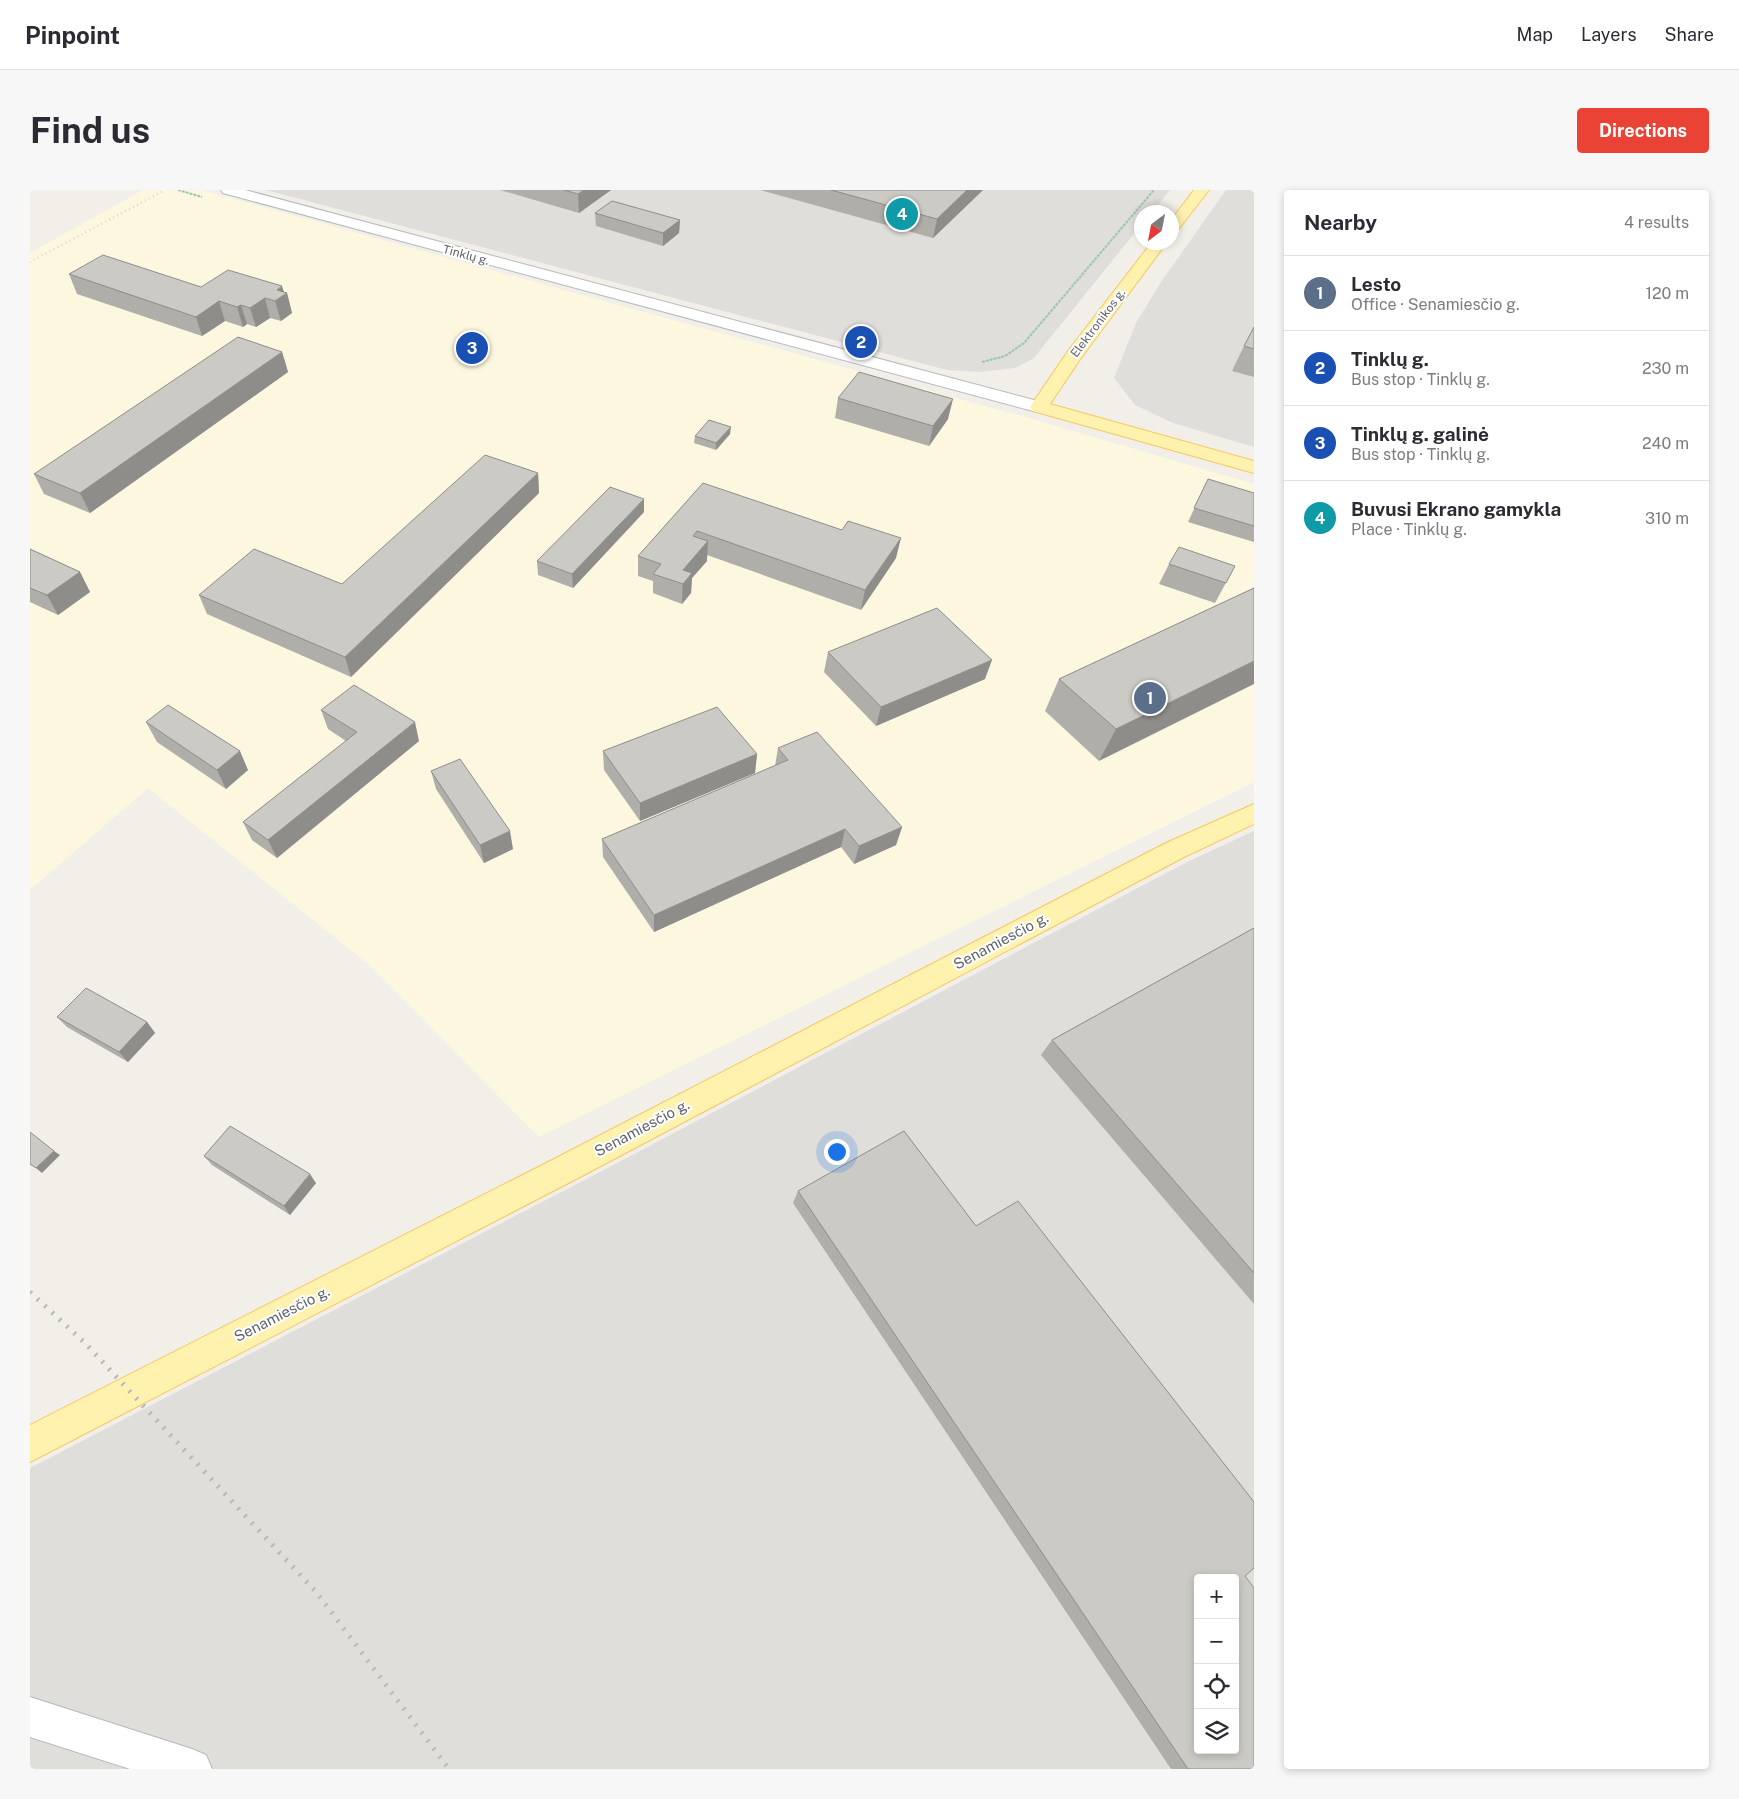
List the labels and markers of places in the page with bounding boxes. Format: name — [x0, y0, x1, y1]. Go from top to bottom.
pin: 4 — [886, 195, 918, 233]
pin: 2 — [845, 323, 877, 361]
pin: 3 — [456, 329, 488, 367]
pin: 1 — [1134, 679, 1166, 717]

